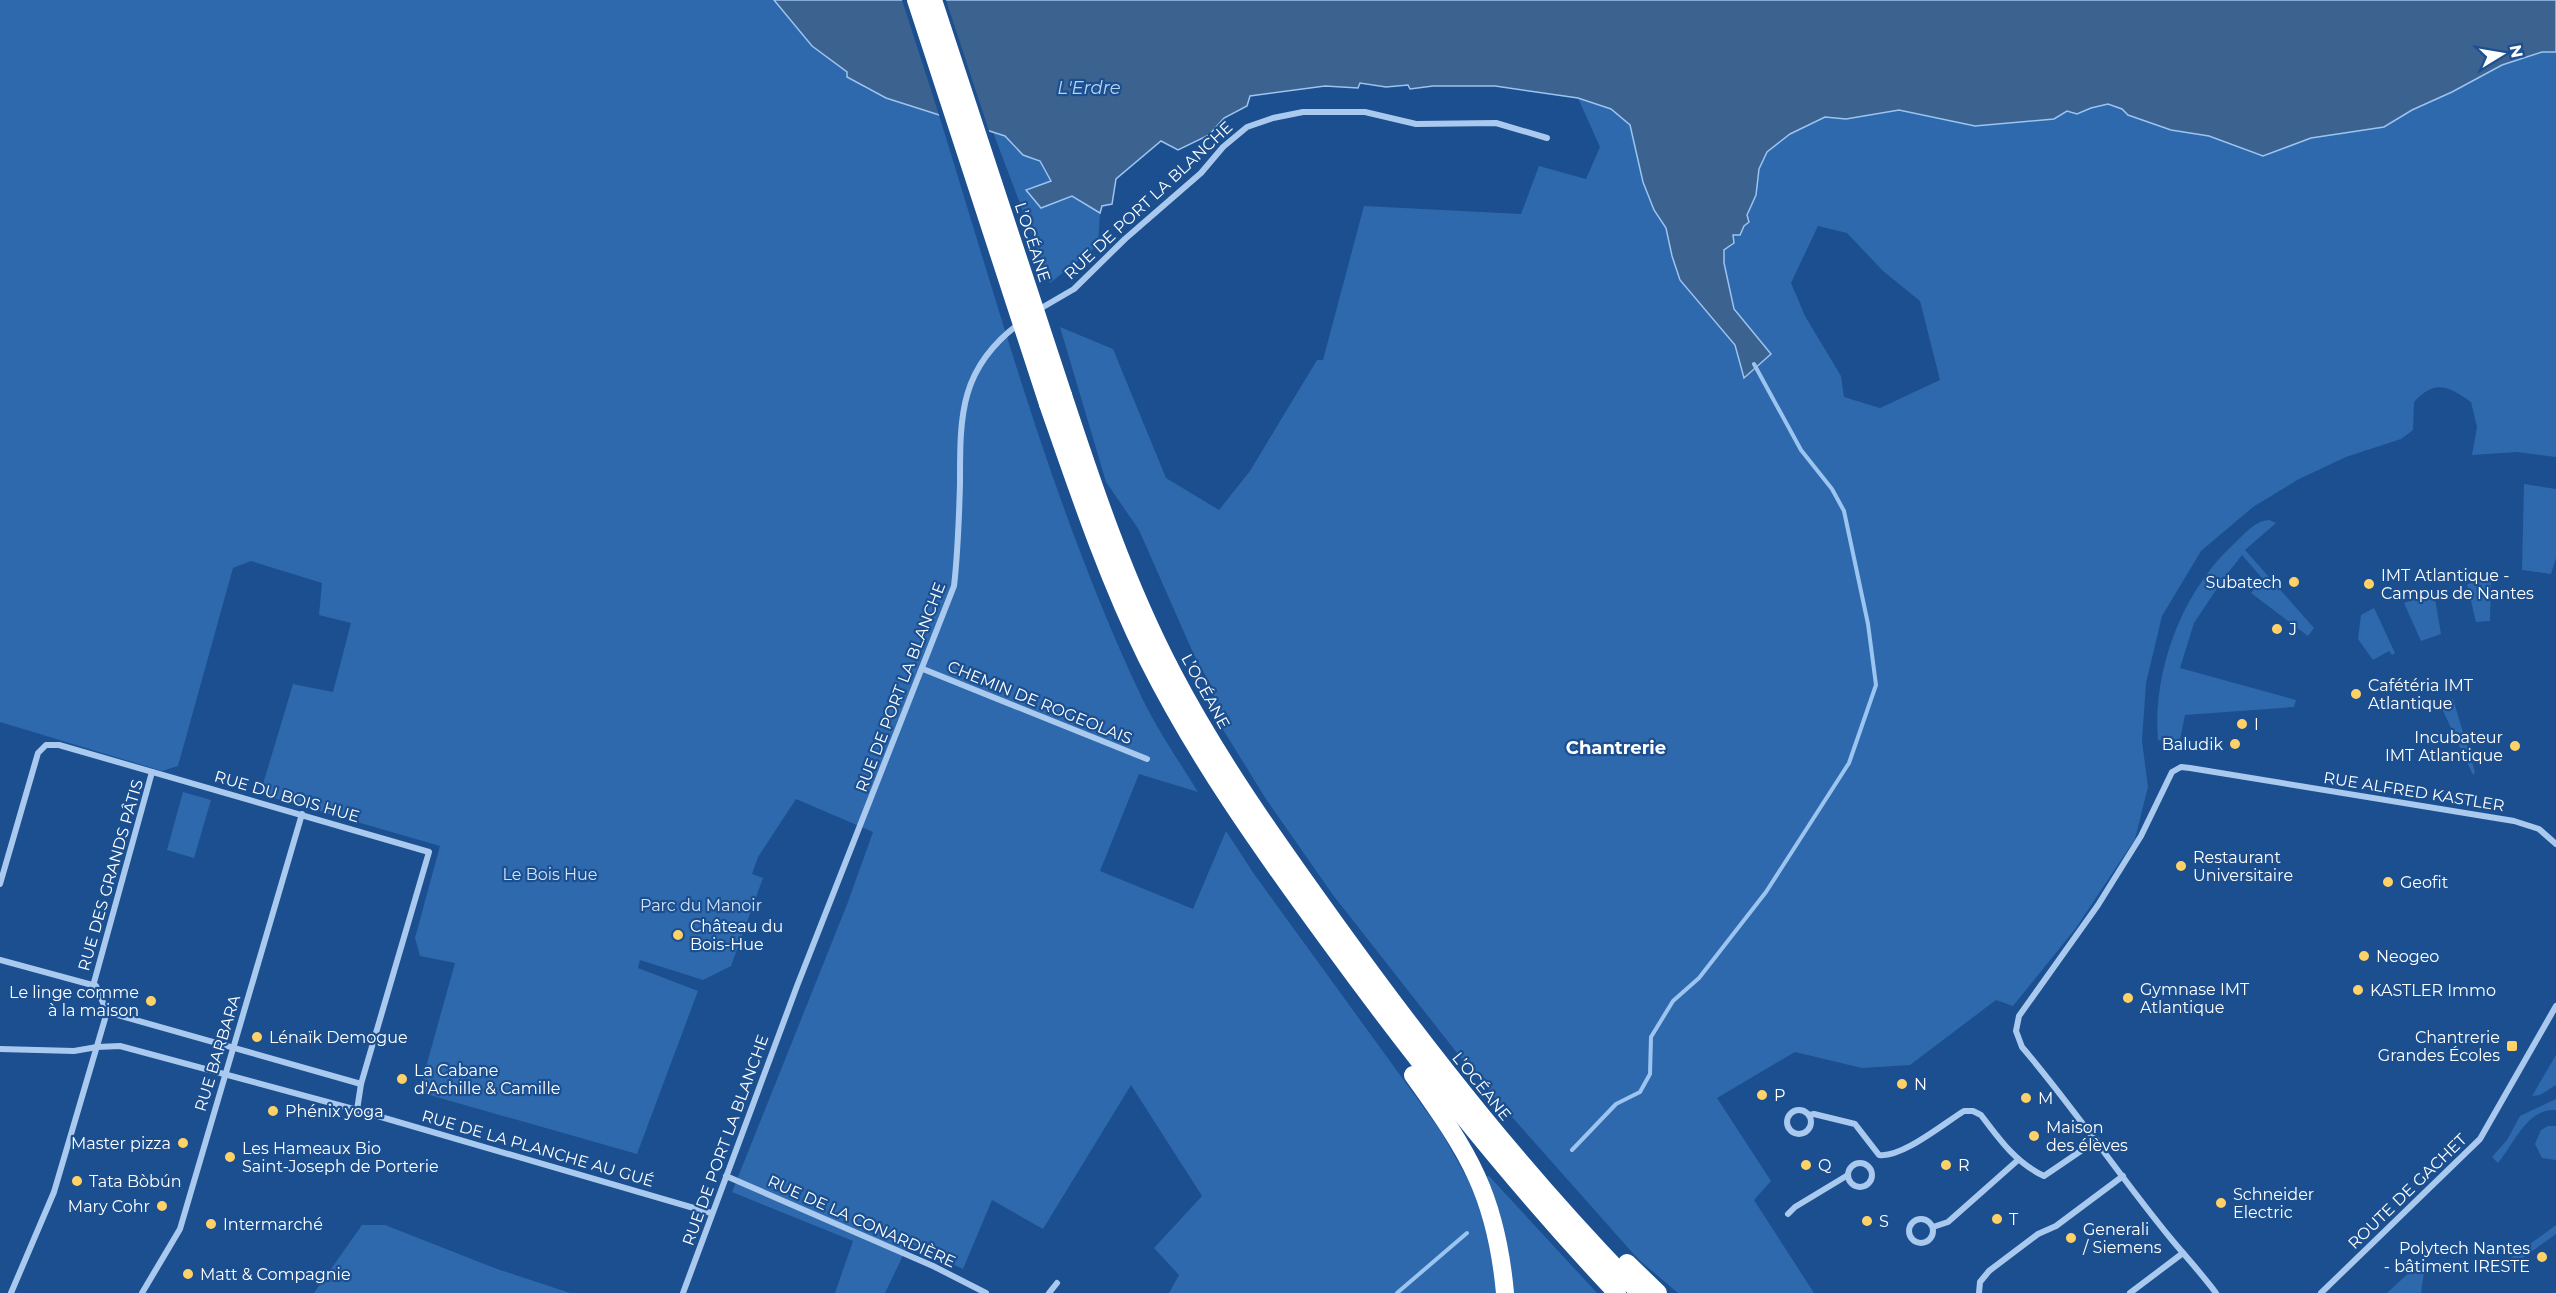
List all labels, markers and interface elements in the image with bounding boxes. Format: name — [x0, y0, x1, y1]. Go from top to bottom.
north arrow — [2472, 24, 2532, 84]
text: N — [2506, 43, 2527, 59]
water label: L'Erdre — [1057, 77, 1121, 99]
street label: RUE DE PORT LA BLANCHE — [1060, 117, 1236, 283]
street label: L’OCÉANE — [1011, 200, 1054, 284]
place label: IMT Atlantique - Campus de Nantes — [2381, 566, 2534, 603]
place label: Subatech — [2206, 573, 2282, 592]
marker: Subatech — [2287, 575, 2301, 589]
marker: IMT Atlantique - Campus de Nantes — [2362, 577, 2376, 591]
street label: RUE DE PORT LA BLANCHE — [852, 580, 949, 795]
place label: J — [2288, 620, 2297, 639]
marker: J — [2270, 622, 2284, 636]
street label: L’OCÉANE — [1177, 650, 1234, 732]
street label: CHEMIN DE ROGEOLAIS — [945, 657, 1135, 748]
place label: Cafétéria IMT Atlantique — [2368, 676, 2474, 713]
marker: Cafétéria IMT Atlantique — [2349, 687, 2363, 701]
place label: I — [2254, 715, 2259, 734]
marker: I — [2235, 717, 2249, 731]
place label: Incubateur IMT Atlantique — [2385, 728, 2503, 765]
place label: Baludik — [2162, 735, 2223, 754]
district label: Chantrerie — [1566, 737, 1666, 759]
marker: Baludik — [2228, 737, 2242, 751]
marker: Incubateur IMT Atlantique — [2508, 739, 2522, 753]
street label: RUE DU BOIS HUE — [212, 767, 362, 826]
street label: RUE ALFRED KASTLER — [2322, 768, 2506, 815]
street label: RUE DES GRANDS PÂTIS — [74, 777, 147, 973]
place label: Restaurant Universitaire — [2193, 848, 2293, 885]
marker: Restaurant Universitaire — [2174, 859, 2188, 873]
park label: Le Bois Hue — [503, 865, 597, 884]
place label: Geofit — [2400, 873, 2449, 892]
marker: Geofit — [2381, 875, 2395, 889]
park label: Parc du Manoir — [640, 896, 762, 915]
place label: Château du Bois-Hue — [690, 917, 783, 954]
marker: Château du Bois-Hue — [671, 928, 685, 942]
place label: Neogeo — [2376, 947, 2439, 966]
marker: Neogeo — [2357, 949, 2371, 963]
place label: Gymnase IMT Atlantique — [2140, 980, 2250, 1017]
place label: KASTLER Immo — [2370, 981, 2496, 1000]
place label: Le linge comme à la maison — [9, 983, 139, 1020]
marker: KASTLER Immo — [2351, 983, 2365, 997]
marker: Gymnase IMT Atlantique — [2121, 991, 2135, 1005]
street label: RUE BARBARA — [191, 992, 244, 1114]
marker: Le linge comme à la maison — [144, 994, 158, 1008]
place label: Lénaïk Demogue — [269, 1028, 408, 1047]
place label: Chantrerie Grandes Écoles — [2378, 1028, 2500, 1065]
marker: Lénaïk Demogue — [250, 1030, 264, 1044]
street label: RUE DE PORT LA BLANCHE — [678, 1032, 773, 1248]
marker: Chantrerie Grandes Écoles — [2505, 1039, 2519, 1053]
street label: L’OCÉANE — [1448, 1048, 1515, 1124]
place label: La Cabane d'Achille & Camille — [414, 1061, 560, 1098]
marker: La Cabane d'Achille & Camille — [395, 1072, 409, 1086]
place label: N — [1914, 1075, 1927, 1094]
marker: N — [1895, 1077, 1909, 1091]
place label: P — [1774, 1086, 1786, 1105]
marker: P — [1755, 1088, 1769, 1102]
place label: M — [2038, 1089, 2053, 1108]
marker: M — [2019, 1091, 2033, 1105]
place label: Phénix yoga — [285, 1102, 384, 1121]
marker: Phénix yoga — [266, 1104, 280, 1118]
street label: RUE DE LA PLANCHE AU GUÉ — [420, 1106, 656, 1191]
place label: Maison des élèves — [2046, 1118, 2128, 1155]
marker: Maison des élèves — [2027, 1129, 2041, 1143]
street label: ROUTE DE GACHET — [2344, 1129, 2471, 1253]
place label: Master pizza — [71, 1134, 171, 1153]
marker: Master pizza — [176, 1136, 190, 1150]
place label: Les Hameaux Bio Saint-Joseph de Porterie — [242, 1139, 439, 1176]
marker: Les Hameaux Bio Saint-Joseph de Porterie — [223, 1150, 237, 1164]
place label: Q — [1818, 1156, 1832, 1175]
place label: R — [1958, 1156, 1970, 1175]
marker: Q — [1799, 1158, 1813, 1172]
marker: R — [1939, 1158, 1953, 1172]
street label: RUE DE LA CONARDIÈRE — [765, 1171, 959, 1272]
place label: Tata Bòbún — [89, 1172, 181, 1191]
marker: Tata Bòbún — [70, 1174, 84, 1188]
place label: Schneider Electric — [2233, 1185, 2314, 1222]
marker: Schneider Electric — [2214, 1196, 2228, 1210]
place label: Mary Cohr — [68, 1197, 150, 1216]
marker: Mary Cohr — [155, 1199, 169, 1213]
place label: T — [2009, 1210, 2019, 1229]
place label: S — [1879, 1212, 1889, 1231]
marker: T — [1990, 1212, 2004, 1226]
marker: S — [1860, 1214, 1874, 1228]
place label: Intermarché — [223, 1215, 323, 1234]
marker: Intermarché — [204, 1217, 218, 1231]
place label: Generali / Siemens — [2082, 1220, 2162, 1257]
marker: Generali / Siemens — [2064, 1231, 2078, 1245]
place label: Polytech Nantes - bâtiment IRESTE — [2384, 1239, 2530, 1276]
marker: Polytech Nantes - bâtiment IRESTE — [2535, 1250, 2549, 1264]
place label: Matt & Compagnie — [200, 1265, 351, 1284]
marker: Matt & Compagnie — [181, 1267, 195, 1281]

